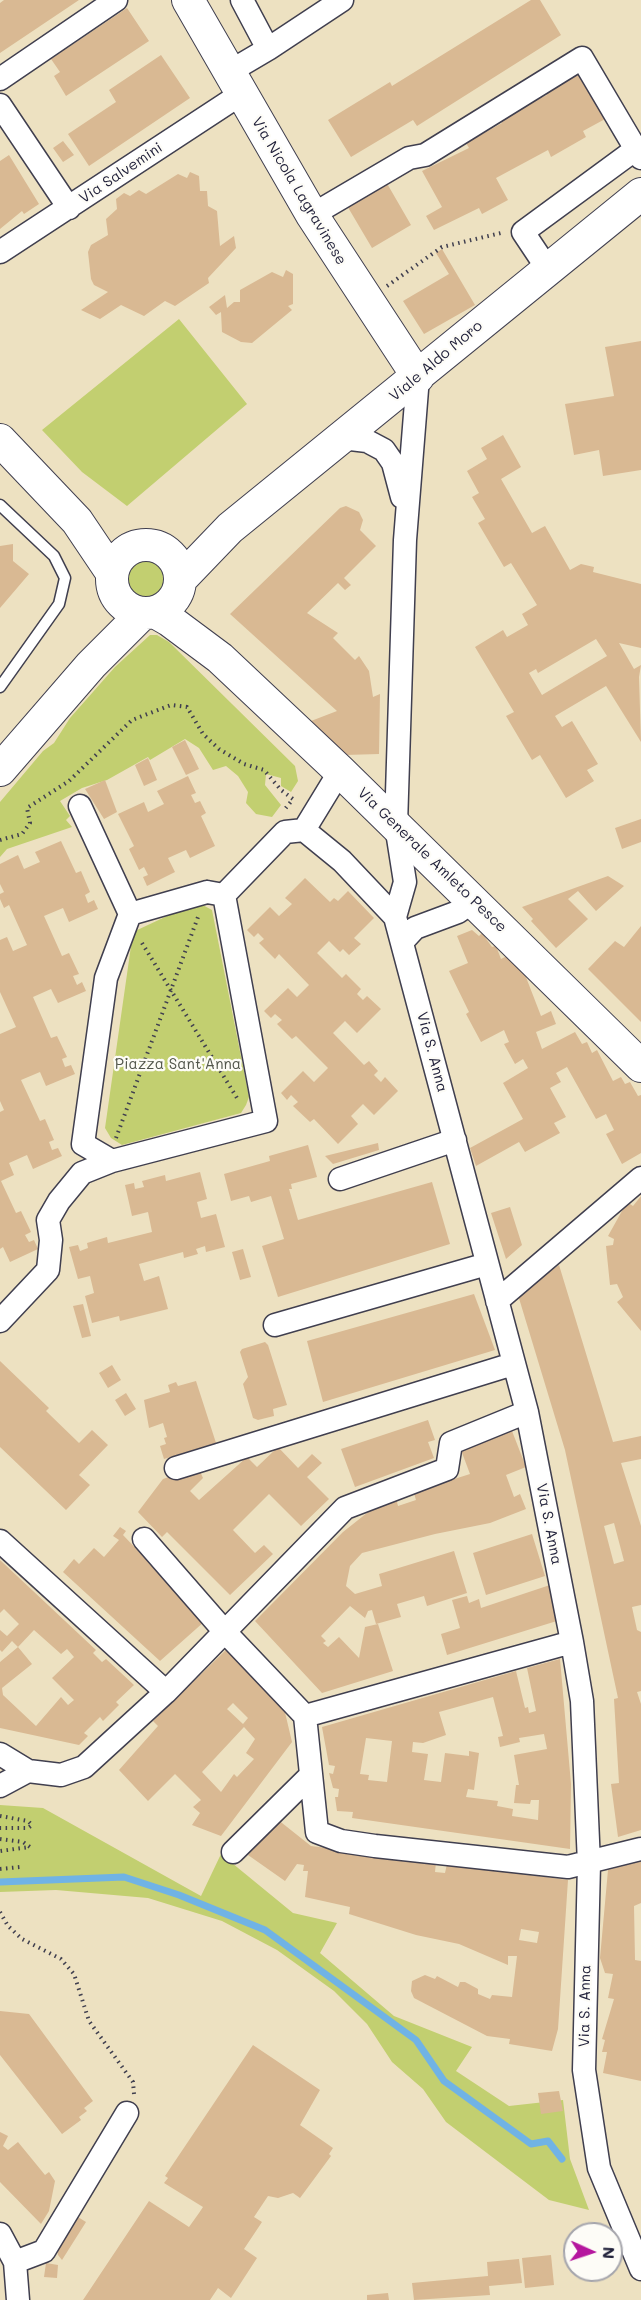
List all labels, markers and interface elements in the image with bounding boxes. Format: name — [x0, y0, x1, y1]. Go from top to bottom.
street label: Via Nicola Lagravinese — [248, 114, 350, 268]
street label: Via Salvemini — [76, 139, 166, 207]
street label: Viale Aldo Moro — [386, 317, 486, 405]
street label: Via Generale Amleto Pesce — [354, 784, 510, 936]
street label: Via S. Anna — [413, 1010, 451, 1094]
park label: Piazza Sant'Anna — [115, 1055, 241, 1073]
street label: Via S. Anna — [532, 1482, 566, 1566]
street label: Via S. Anna — [575, 1965, 595, 2047]
north arrow — [563, 2222, 623, 2282]
text: N — [599, 2246, 620, 2259]

